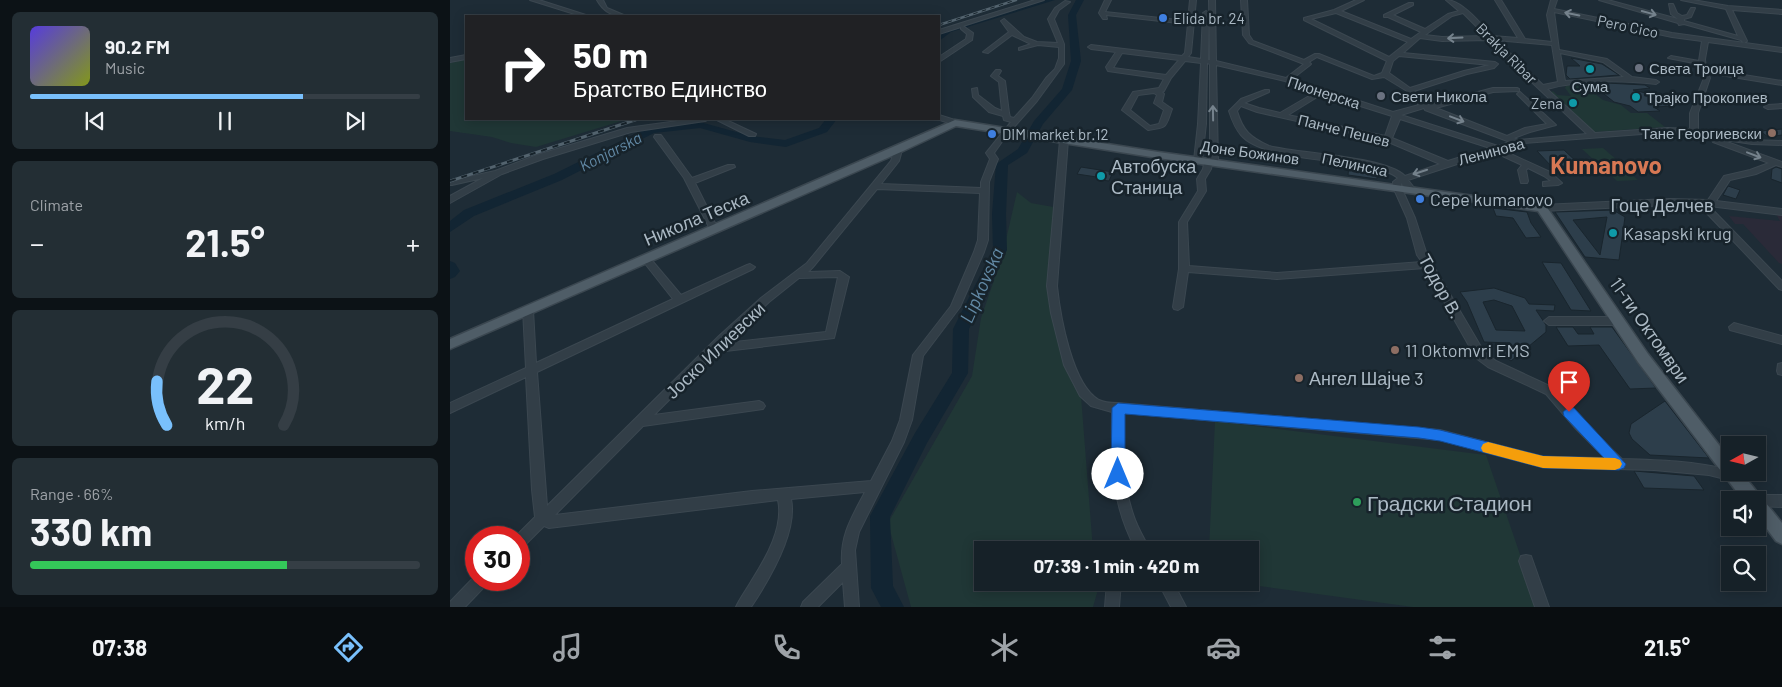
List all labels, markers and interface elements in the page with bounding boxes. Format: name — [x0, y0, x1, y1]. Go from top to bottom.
place label: Elida br. 24 — [1173, 9, 1245, 27]
one-way arrow — [1564, 9, 1580, 18]
one-way arrow — [1641, 9, 1657, 19]
street label: Pero Cico — [1596, 11, 1660, 41]
marker: Elida br. 24 — [1157, 12, 1169, 24]
street label: Brakja Ribar — [1473, 19, 1542, 88]
text: 50 m — [573, 33, 648, 75]
one-way arrow — [1447, 33, 1463, 42]
text: 90.2 FM — [105, 35, 170, 58]
icon: right — [490, 35, 555, 100]
text: Music — [105, 58, 145, 77]
place label: Света Троица — [1649, 59, 1744, 77]
marker: Света Троица — [1633, 62, 1645, 74]
marker: Сума — [1584, 63, 1596, 75]
street label: Пионерска — [1285, 72, 1363, 112]
text: Братство Единство — [573, 75, 767, 101]
place label: Сума — [1572, 77, 1609, 95]
place label: Свети Никола — [1391, 87, 1487, 105]
place label: Трајко Прокопиев — [1646, 88, 1768, 106]
marker: Свети Никола — [1375, 90, 1387, 102]
marker: Трајко Прокопиев — [1630, 91, 1642, 103]
place label: Zena — [1531, 94, 1563, 112]
marker: Zena — [1567, 97, 1579, 109]
one-way arrow — [1208, 105, 1218, 122]
icon: previous — [81, 107, 109, 135]
icon: pause — [211, 107, 239, 135]
icon: next — [341, 107, 369, 135]
street label: Панче Пешев — [1296, 110, 1392, 150]
one-way arrow — [1449, 115, 1464, 124]
place label: Тане Георгиевски — [1641, 124, 1762, 142]
place label: DIM market br.12 — [1002, 125, 1109, 143]
water label: Konjarska — [576, 127, 644, 175]
marker: Тане Георгиевски — [1766, 127, 1778, 139]
marker: DIM market br.12 — [986, 128, 998, 140]
street label: Ленинова — [1456, 133, 1527, 168]
street label: Доне Божинов — [1200, 136, 1300, 168]
street label: Пелинска — [1320, 148, 1390, 180]
district label: Kumanovo — [1550, 150, 1662, 179]
one-way arrow — [1746, 151, 1762, 160]
place label: Автобуска Станица — [1111, 155, 1197, 198]
one-way arrow — [1413, 168, 1428, 177]
marker: Автобуска Станица — [1095, 170, 1107, 182]
street label: Никола Теска — [640, 186, 753, 250]
place label: Cepe kumanovo — [1430, 188, 1553, 210]
marker: Cepe kumanovo — [1414, 193, 1426, 205]
street label: Гоце Делчев — [1611, 194, 1713, 216]
text: Climate — [30, 195, 83, 214]
text: 21.5° — [185, 219, 265, 265]
place label: Kasapski krug — [1623, 222, 1732, 244]
text: − — [30, 226, 44, 260]
text: + — [406, 226, 420, 260]
marker: Kasapski krug — [1607, 227, 1619, 239]
water label: Lipkovska — [954, 244, 1008, 326]
street label: Тодор В. — [1414, 250, 1468, 322]
street label: 11-ти Октомври — [1605, 273, 1695, 387]
street label: Јоско Илиевски — [661, 297, 769, 403]
place label: 11 Oktomvri EMS — [1405, 339, 1530, 361]
marker: 11 Oktomvri EMS — [1389, 344, 1401, 356]
text: 22 — [196, 352, 254, 414]
pin — [1548, 361, 1590, 412]
place label: Ангел Шајче 3 — [1309, 367, 1423, 389]
icon: arrive — [1555, 368, 1583, 396]
marker: Ангел Шајче 3 — [1293, 372, 1305, 384]
text: km/h — [205, 412, 245, 434]
north arrow — [1721, 436, 1766, 481]
map controls — [1721, 436, 1766, 591]
position arrow — [1091, 447, 1143, 499]
text: Range · 66% — [30, 484, 114, 503]
place label: Градски Стадион — [1367, 490, 1532, 515]
button: sound — [1721, 491, 1766, 536]
marker: Градски Стадион — [1351, 496, 1363, 508]
text: 330 km — [30, 508, 152, 554]
speed limit sign: 30 — [465, 526, 530, 591]
button: search — [1721, 546, 1766, 591]
text: 07:39 · 1 min · 420 m — [1034, 554, 1199, 577]
icon: directions — [331, 630, 366, 665]
icon: music — [550, 630, 585, 665]
icon: phone — [769, 630, 804, 665]
icon: climate — [987, 630, 1022, 665]
icon: car — [1206, 630, 1241, 665]
icon: filters — [1425, 630, 1460, 665]
text: 07:38 — [92, 634, 147, 660]
text: 21.5° — [1644, 634, 1690, 660]

